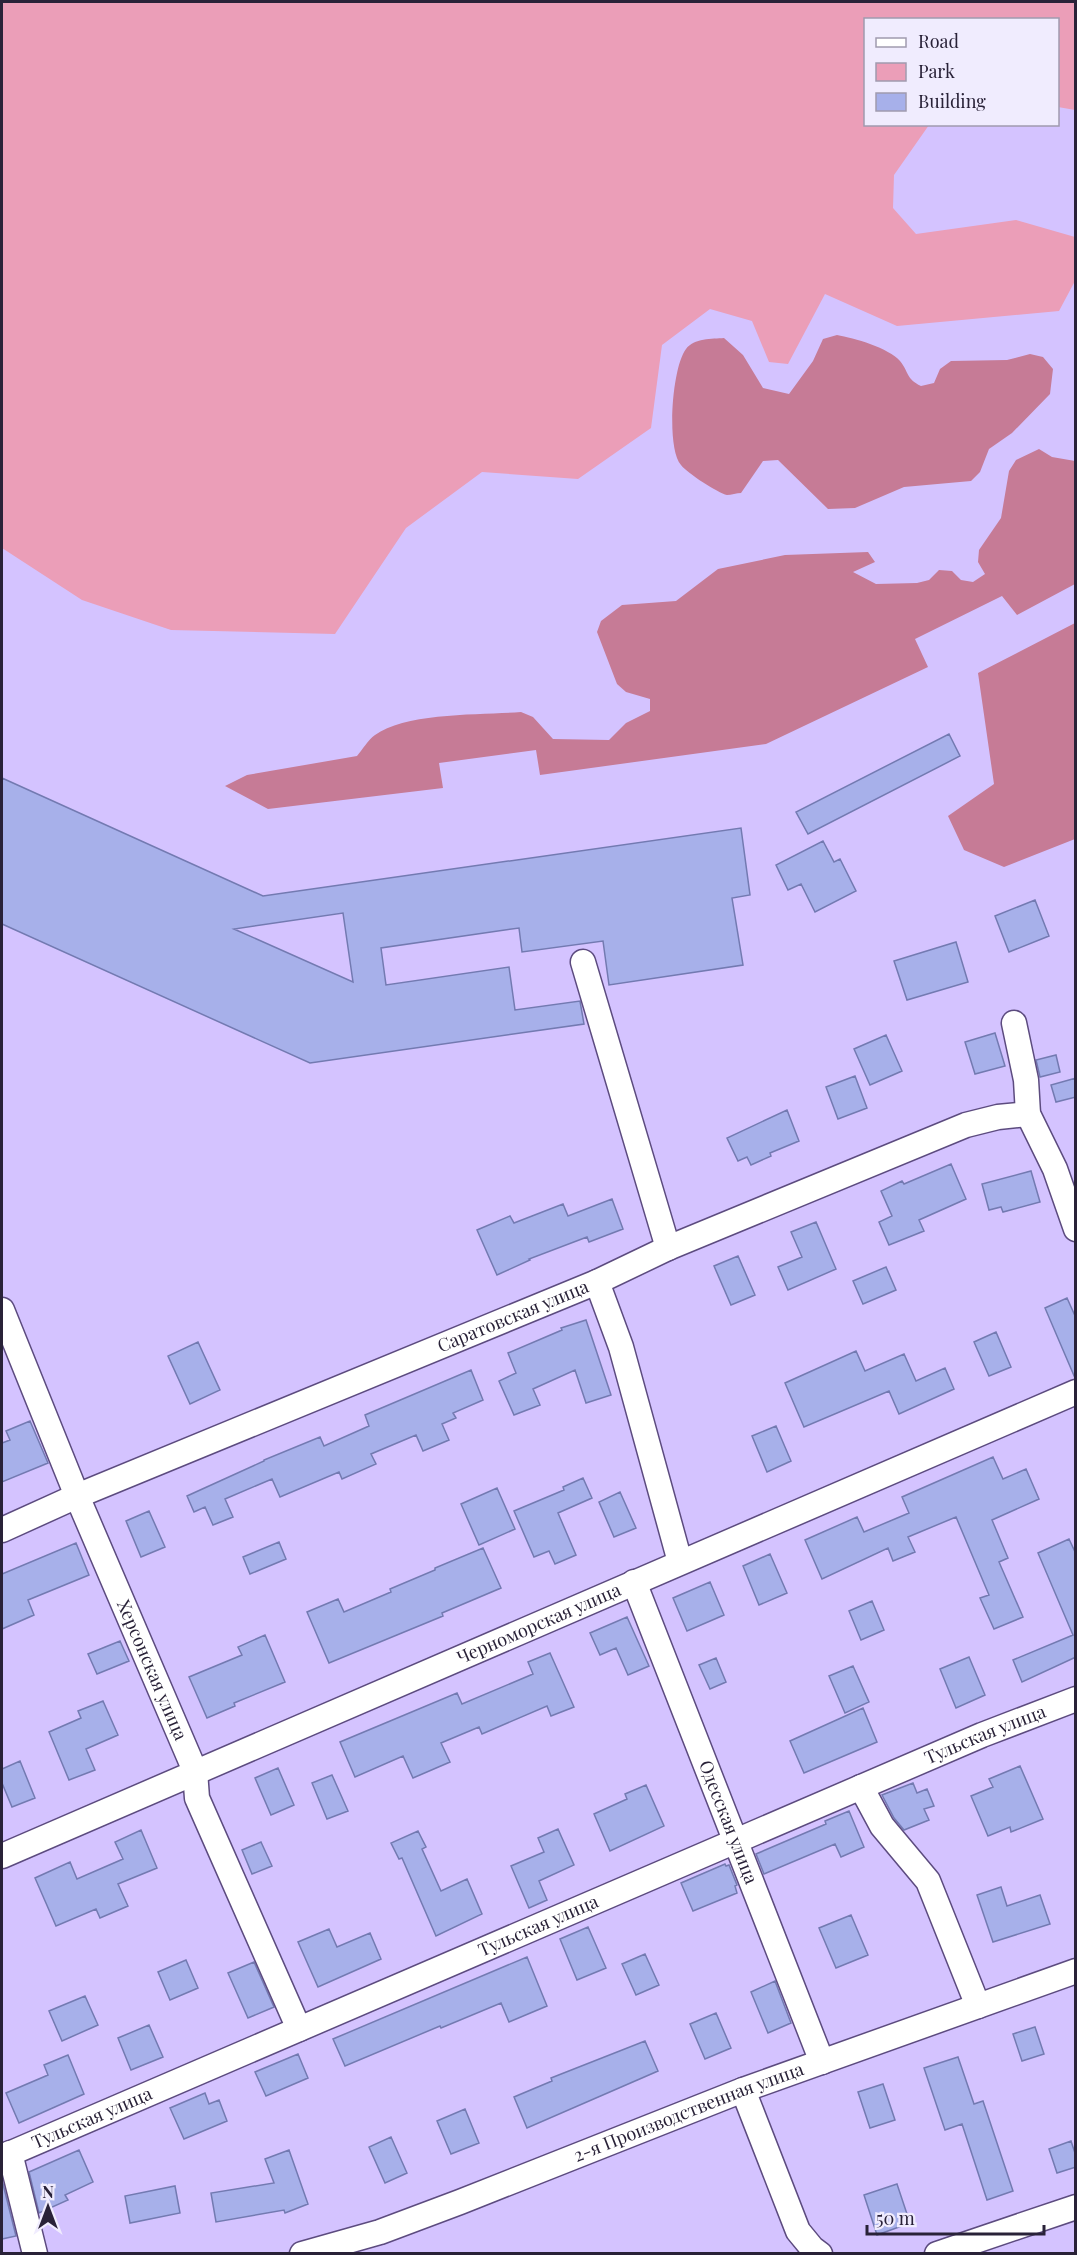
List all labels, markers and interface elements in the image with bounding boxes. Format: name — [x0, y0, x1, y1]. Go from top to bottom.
legend — [864, 18, 1059, 126]
text: Road — [918, 29, 959, 53]
text: Park — [918, 59, 955, 83]
text: Building — [918, 89, 986, 113]
street label: Саратовская улица — [434, 1274, 592, 1357]
street label: Черноморская улица — [453, 1577, 624, 1669]
street label: Херсонская улица — [112, 1596, 193, 1744]
street label: Тульская улица — [921, 1699, 1049, 1769]
street label: Одесская улица — [694, 1757, 764, 1887]
street label: Тульская улица — [474, 1889, 602, 1962]
street label: 2-я Производственная улица — [570, 2056, 807, 2167]
street label: Тульская улица — [28, 2081, 155, 2154]
north arrow — [18, 2177, 78, 2237]
text: N — [42, 2181, 54, 2202]
scale bar — [867, 2198, 1044, 2236]
text: 50 m — [876, 2206, 915, 2230]

